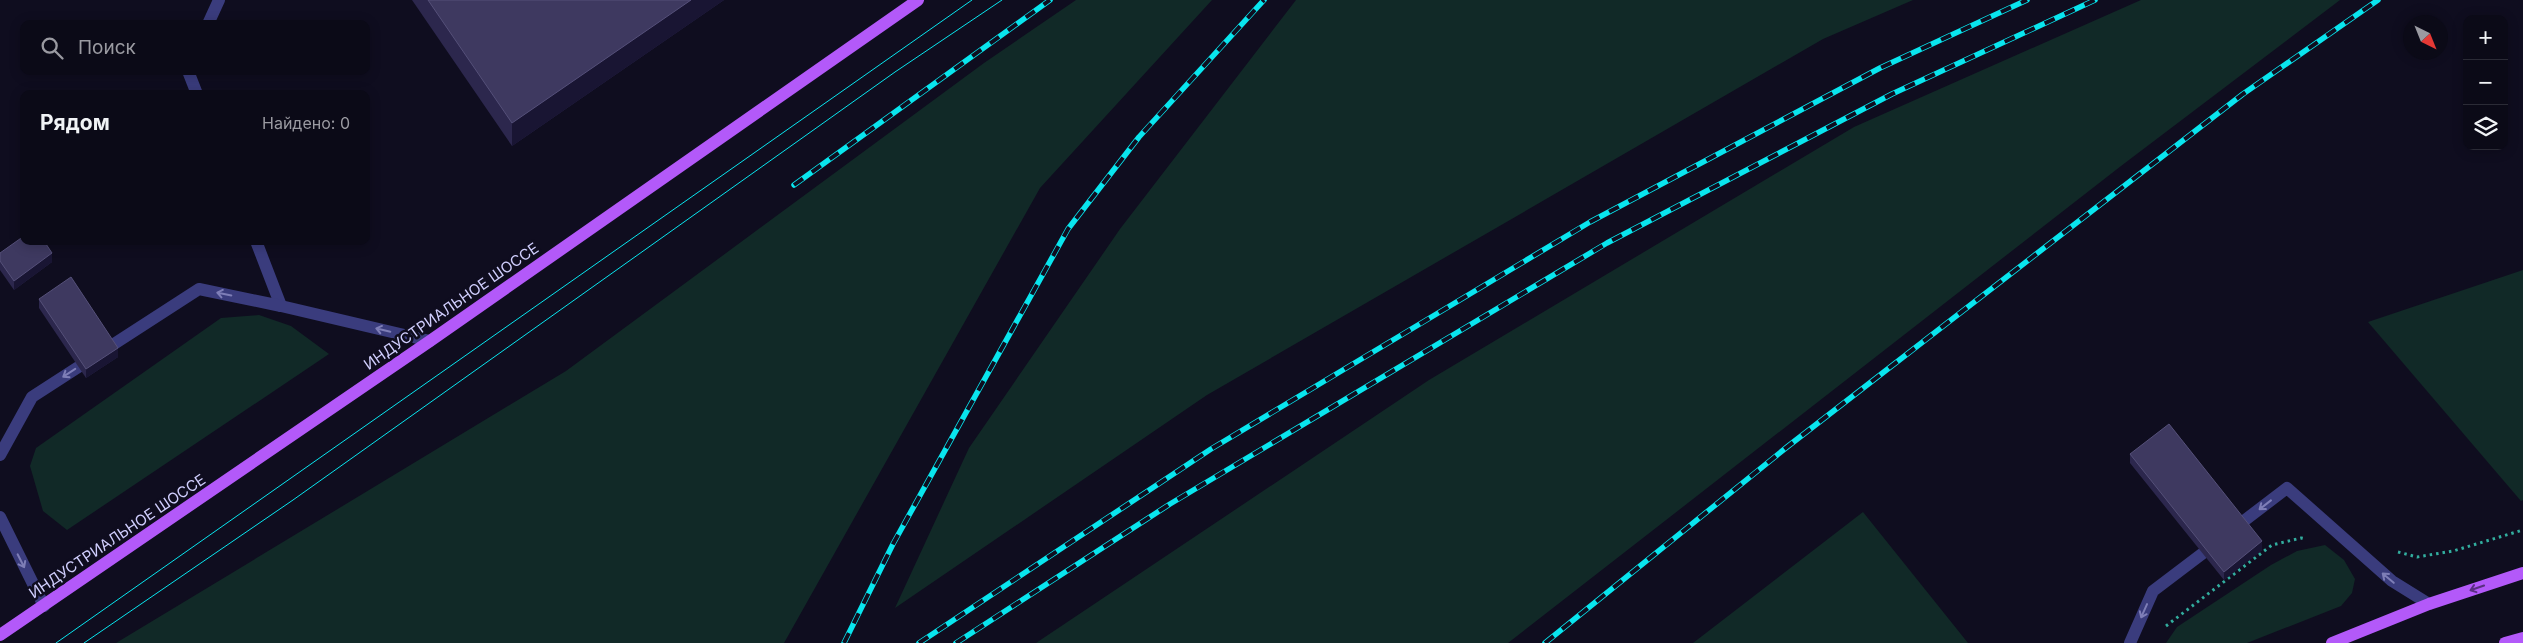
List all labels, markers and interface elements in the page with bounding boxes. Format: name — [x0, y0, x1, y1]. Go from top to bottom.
north arrow — [2403, 15, 2448, 60]
map controls — [2463, 15, 2508, 150]
button: + — [2463, 15, 2508, 60]
search box — [20, 20, 370, 75]
icon: search — [38, 34, 66, 62]
text: Поиск — [78, 36, 136, 59]
button: − — [2463, 60, 2508, 105]
button: layers — [2463, 105, 2508, 150]
text: Рядом — [40, 110, 110, 135]
text: Найдено: 0 — [262, 113, 350, 133]
street label: ИНДУСТРИАЛЬНОЕ ШОССЕ — [360, 238, 542, 374]
one-way arrow — [217, 289, 233, 299]
one-way arrow — [375, 325, 391, 334]
one-way arrow — [63, 368, 77, 378]
street label: ИНДУСТРИАЛЬНОЕ ШОССЕ — [25, 470, 209, 602]
one-way arrow — [2258, 500, 2272, 510]
one-way arrow — [17, 553, 26, 568]
one-way arrow — [2382, 572, 2395, 583]
one-way arrow — [2469, 584, 2485, 593]
one-way arrow — [2139, 603, 2149, 618]

